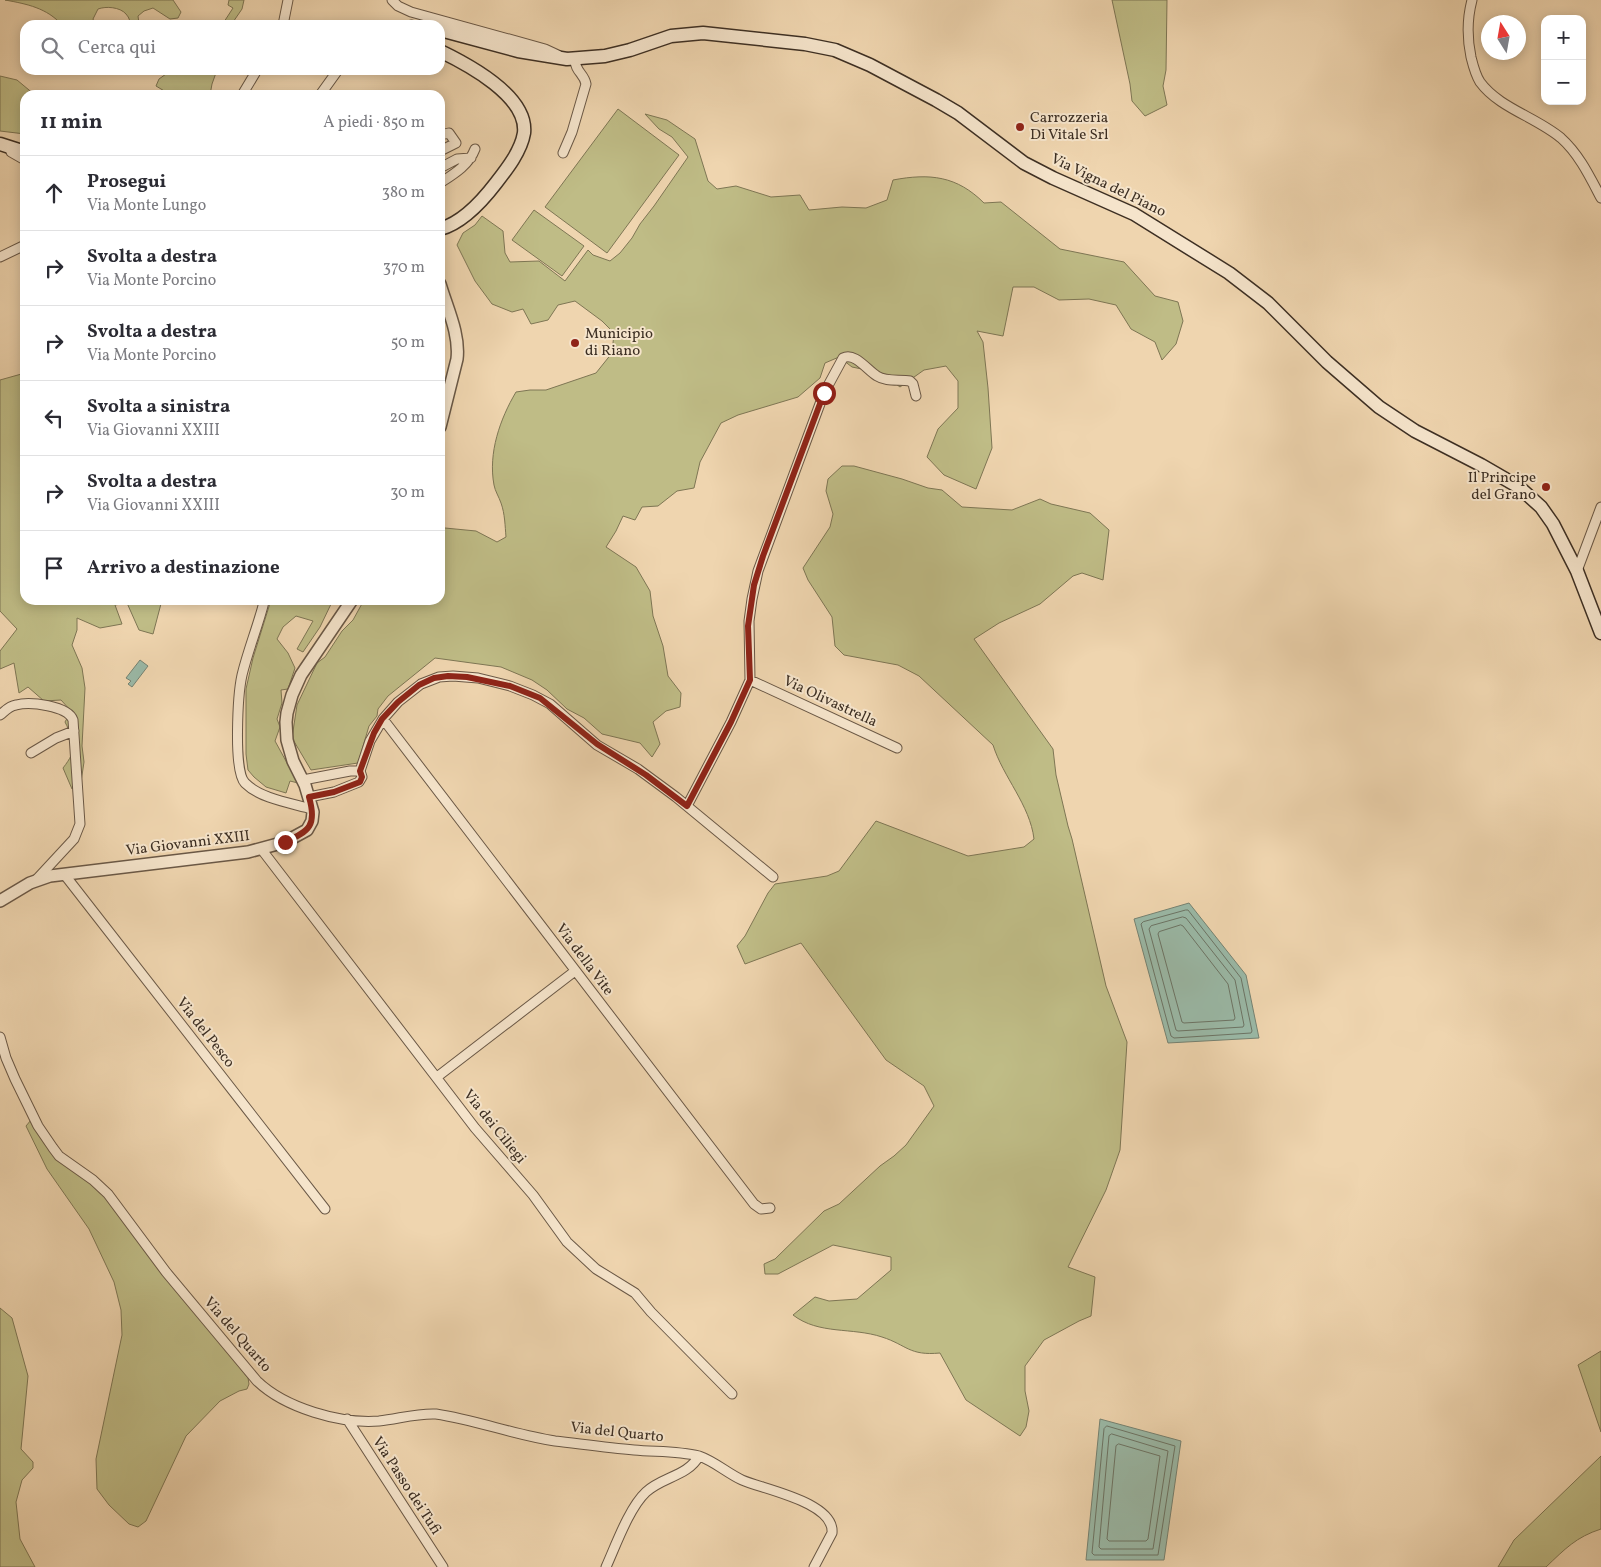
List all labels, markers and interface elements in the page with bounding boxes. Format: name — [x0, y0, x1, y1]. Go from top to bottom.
north arrow — [1481, 15, 1526, 60]
map controls — [1541, 15, 1586, 105]
button: + — [1541, 15, 1586, 60]
search box — [20, 20, 445, 75]
icon: search — [38, 34, 66, 62]
text: Cerca qui — [78, 35, 156, 61]
button: − — [1541, 60, 1586, 105]
text: 11 min — [40, 108, 103, 137]
place label: Carrozzeria Di Vitale Srl — [1030, 108, 1108, 146]
text: A piedi · 850 m — [323, 112, 425, 134]
marker: Carrozzeria Di Vitale Srl — [1014, 121, 1026, 133]
street label: Via Vigna del Piano — [1047, 149, 1169, 223]
text: Prosegui — [87, 169, 166, 195]
icon: ahead — [40, 179, 68, 207]
text: 380 m — [382, 182, 425, 204]
text: Via Monte Lungo — [87, 195, 206, 217]
text: Svolta a destra — [87, 244, 217, 270]
icon: right — [40, 254, 68, 282]
text: 370 m — [383, 257, 425, 279]
text: Via Monte Porcino — [87, 270, 216, 292]
text: Svolta a destra — [87, 319, 217, 345]
place label: Municipio di Riano — [585, 324, 653, 362]
icon: right — [40, 329, 68, 357]
text: 50 m — [391, 332, 425, 354]
marker: Municipio di Riano — [569, 337, 581, 349]
text: Via Monte Porcino — [87, 345, 216, 367]
route start — [813, 382, 836, 405]
text: Svolta a sinistra — [87, 394, 230, 420]
icon: left — [40, 404, 68, 432]
text: 20 m — [390, 407, 425, 429]
text: Via Giovanni XXIII — [87, 420, 220, 442]
place label: Il Principe del Grano — [1468, 468, 1536, 506]
text: Svolta a destra — [87, 469, 217, 495]
icon: right — [40, 479, 68, 507]
marker: Il Principe del Grano — [1540, 481, 1552, 493]
text: 30 m — [390, 482, 425, 504]
text: Via Giovanni XXIII — [87, 495, 220, 517]
icon: arrive — [40, 554, 68, 582]
text: Arrivo a destinazione — [87, 555, 280, 581]
street label: Via Olivastrella — [780, 671, 880, 733]
street label: Via Giovanni XXIII — [125, 826, 251, 862]
route end — [274, 831, 297, 854]
street label: Via della Vite — [550, 920, 618, 1000]
street label: Via del Pesco — [171, 993, 239, 1073]
street label: Via dei Ciliegi — [457, 1085, 531, 1169]
street label: Via del Quarto — [198, 1293, 276, 1377]
street label: Via del Quarto — [569, 1418, 665, 1448]
street label: Via Passo dei Tufi — [366, 1433, 446, 1539]

